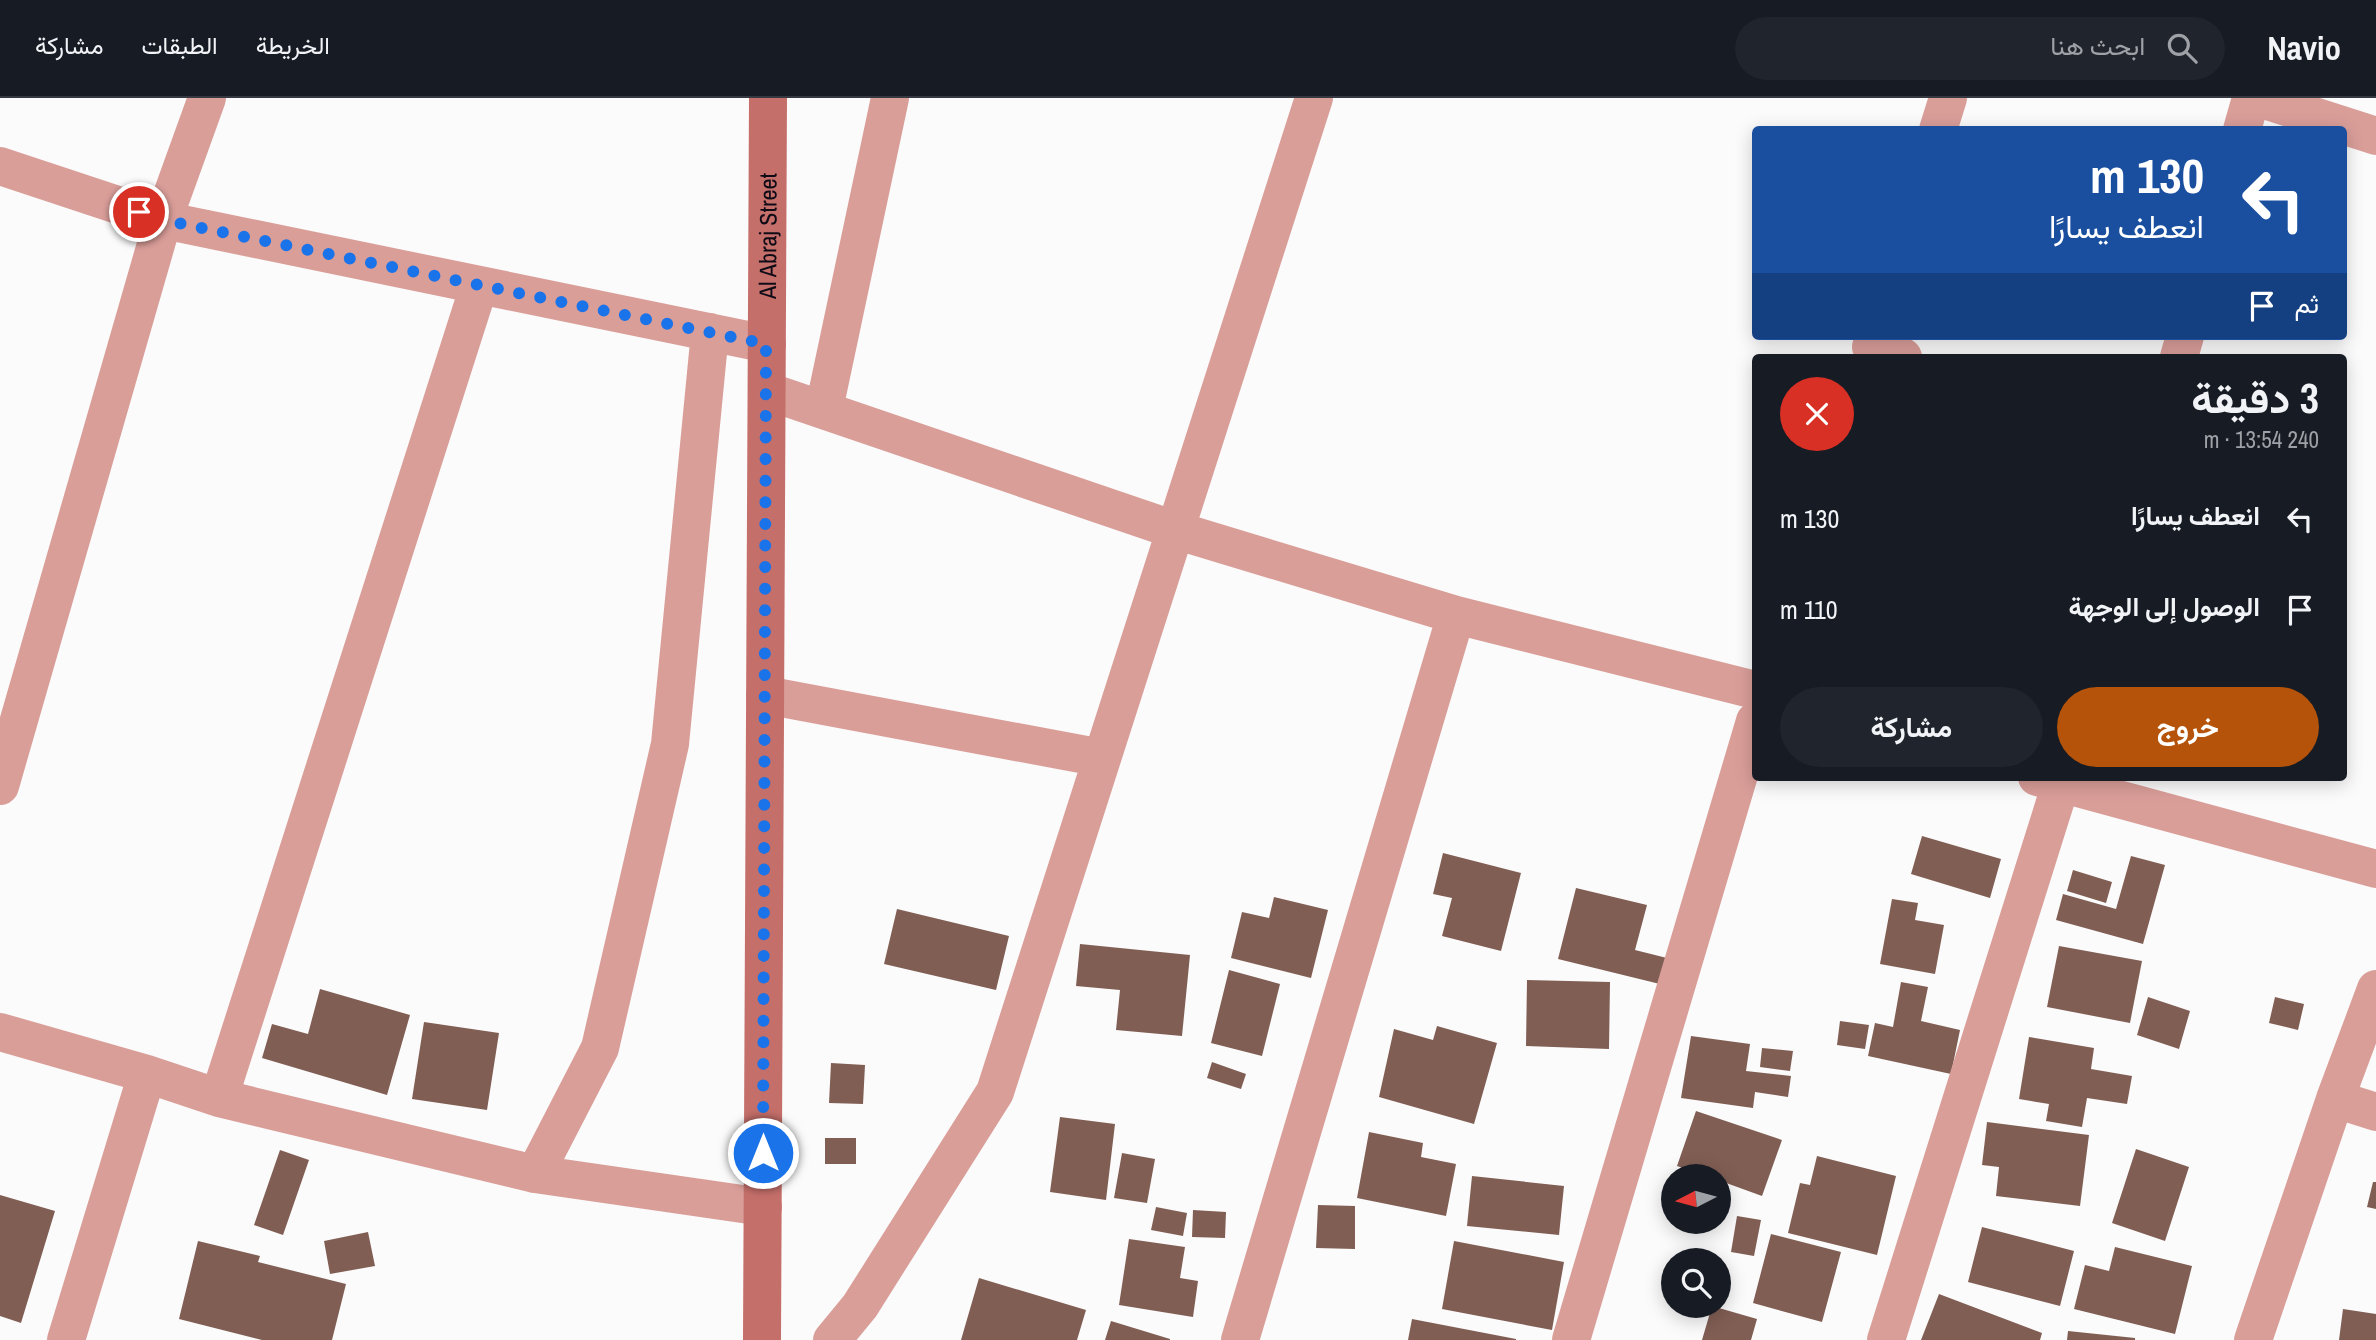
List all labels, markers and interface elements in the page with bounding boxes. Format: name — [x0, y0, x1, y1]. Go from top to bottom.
search box — [1735, 17, 2225, 80]
text: Navio — [2267, 26, 2341, 70]
text: ابحث هنا — [2050, 28, 2145, 63]
text: مشاركة — [35, 29, 103, 61]
text: الطبقات — [141, 29, 218, 61]
text: الخريطة — [256, 29, 330, 61]
icon: search — [2163, 29, 2201, 67]
text: 130 m — [2090, 142, 2204, 208]
icon: left — [2228, 154, 2319, 245]
street label: Al Abraj Street — [751, 172, 784, 300]
pin — [109, 182, 169, 242]
icon: arrive — [120, 193, 158, 231]
text: انعطف يسارًا — [2049, 205, 2204, 248]
text: ثم — [2295, 286, 2319, 321]
icon: arrive — [2243, 287, 2281, 325]
text: 3 دقيقة — [2191, 370, 2319, 426]
button: close — [1780, 377, 1854, 451]
text: 240 m · 13:54 — [2204, 424, 2319, 455]
text: انعطف يسارًا — [2131, 498, 2260, 533]
icon: left — [2281, 500, 2319, 538]
text: 130 m — [1780, 501, 1839, 536]
text: الوصول إلى الوجهة — [2068, 589, 2260, 624]
icon: arrive — [2281, 591, 2319, 629]
text: 110 m — [1780, 592, 1838, 627]
button: مشاركة — [1780, 687, 2043, 767]
button: خروج — [2057, 687, 2319, 767]
position arrow — [726, 1116, 800, 1190]
north arrow — [1661, 1164, 1731, 1234]
map controls — [1661, 1164, 1731, 1318]
button: search — [1661, 1248, 1731, 1318]

